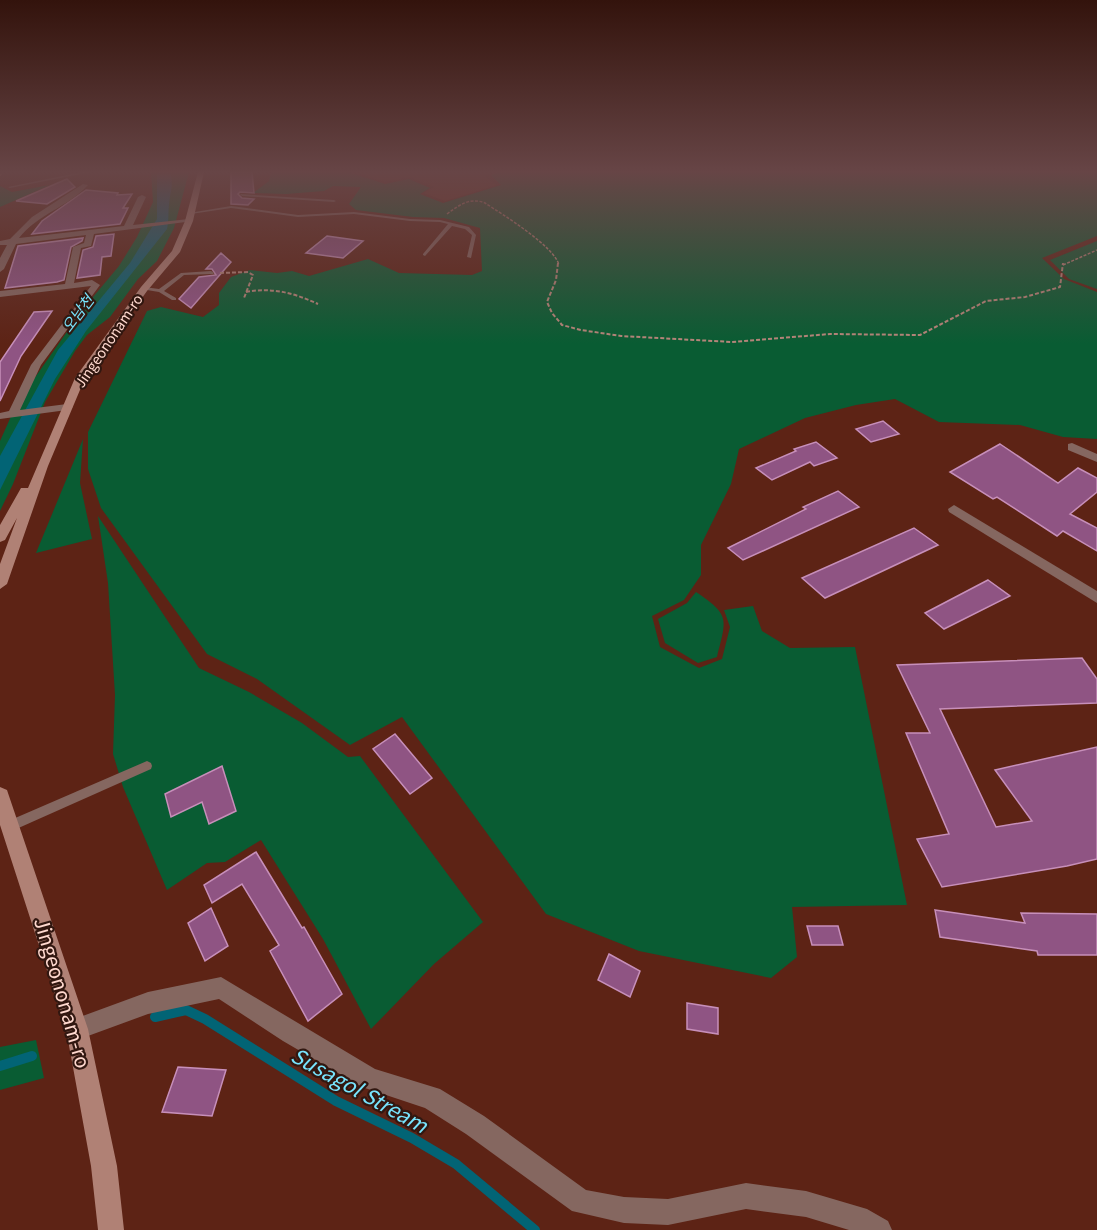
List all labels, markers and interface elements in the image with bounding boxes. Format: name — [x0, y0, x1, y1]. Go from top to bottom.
water label: 오남천 — [56, 288, 99, 336]
street label: Jingeononam-ro — [69, 290, 147, 391]
street label: Jingeononam-ro — [28, 914, 99, 1071]
water label: Susagol Stream — [286, 1039, 435, 1140]

